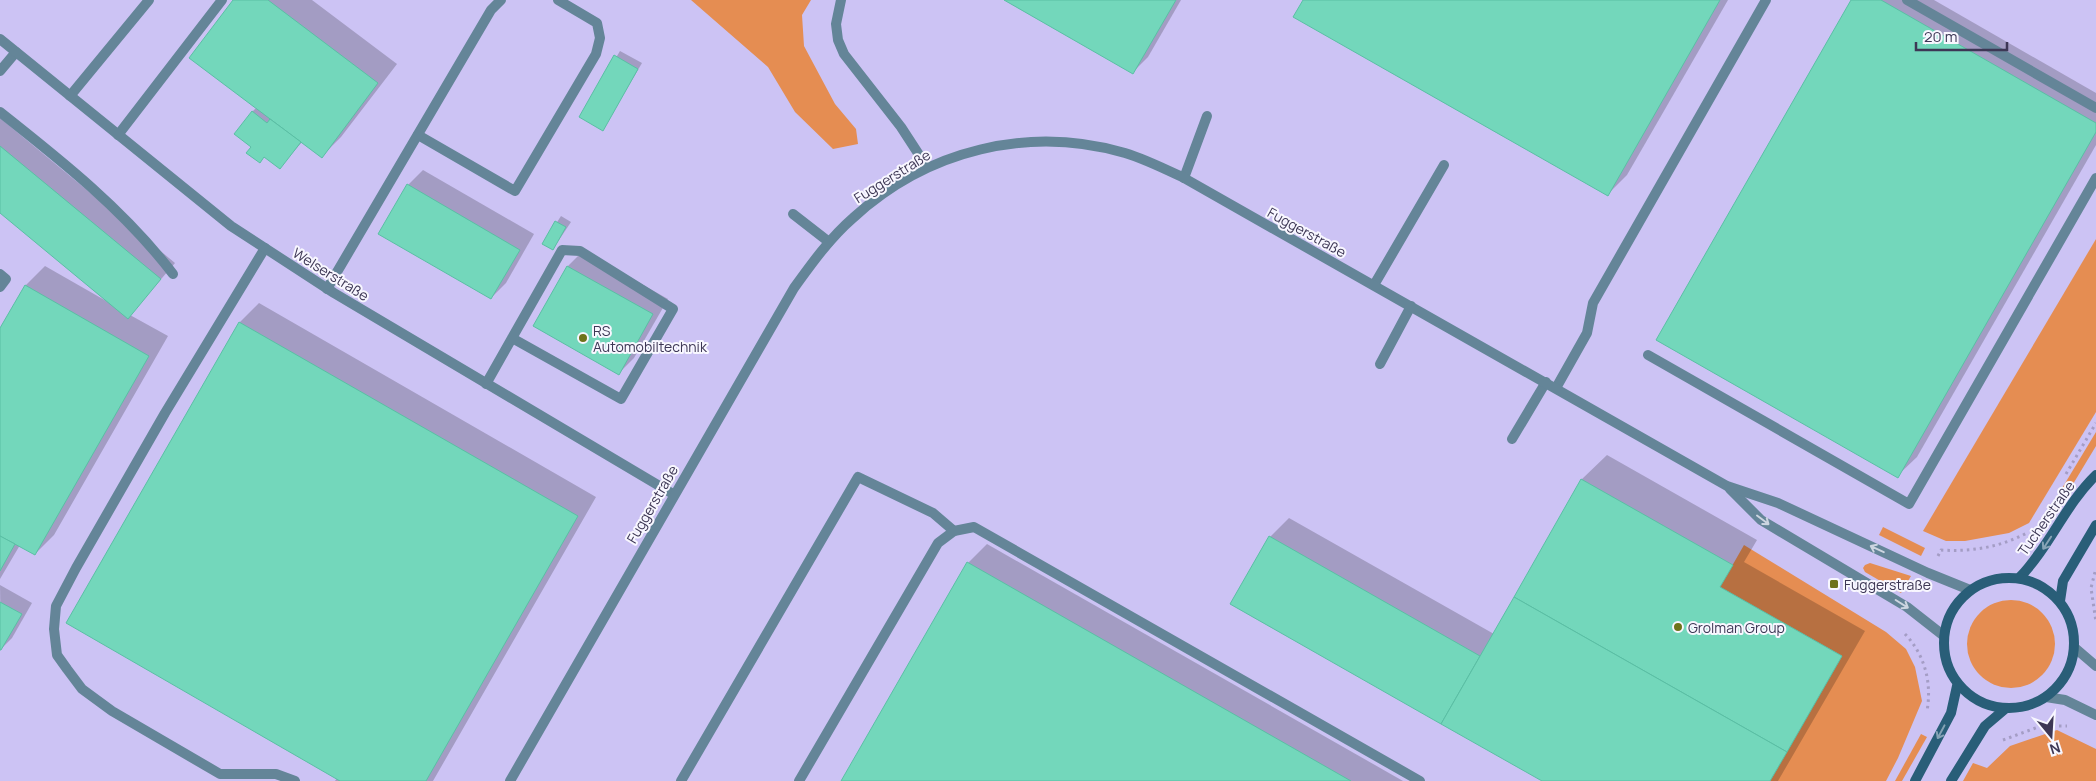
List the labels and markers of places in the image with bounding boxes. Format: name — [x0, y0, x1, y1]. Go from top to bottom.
place label: RS Automobiltechnik — [593, 321, 708, 356]
marker: RS Automobiltechnik — [577, 332, 589, 344]
place label: Fuggerstraße — [1844, 575, 1931, 594]
marker: Fuggerstraße — [1828, 578, 1840, 590]
place label: Grolman Group — [1688, 618, 1785, 637]
marker: Grolman Group — [1672, 621, 1684, 633]

